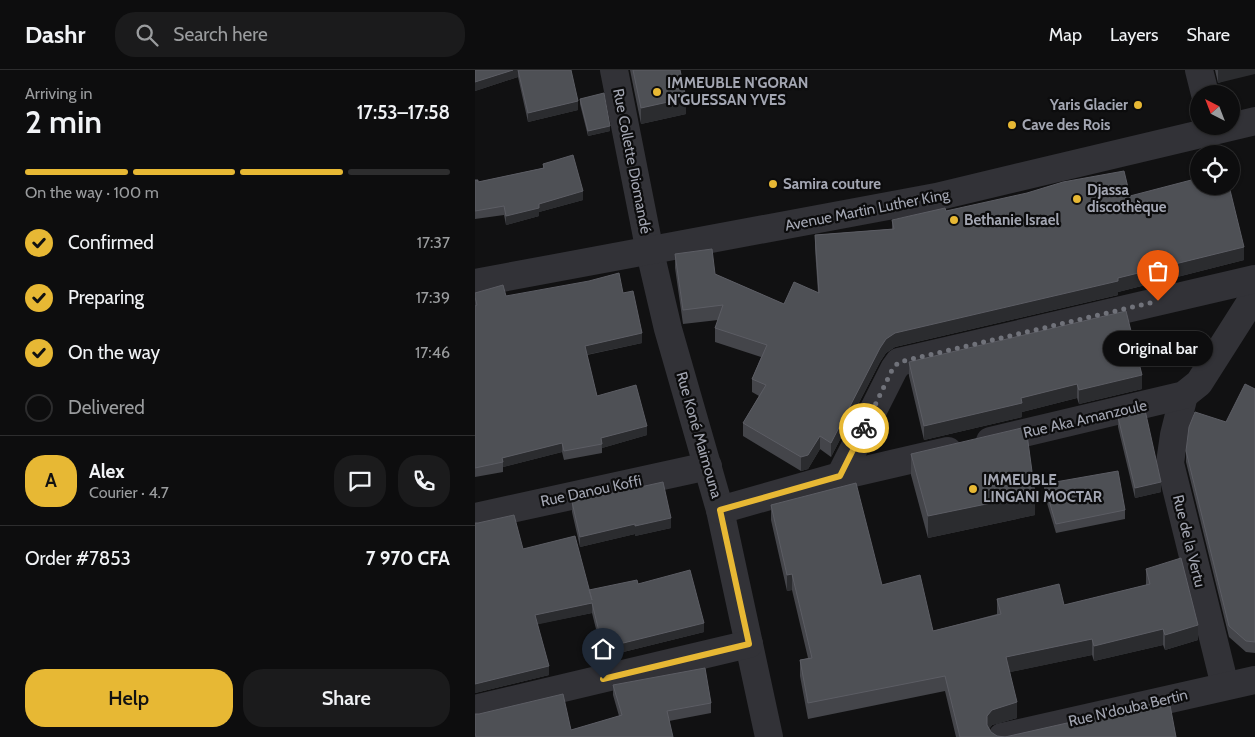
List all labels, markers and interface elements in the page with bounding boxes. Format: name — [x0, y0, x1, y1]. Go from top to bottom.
search box — [115, 12, 465, 57]
text: Dashr — [25, 20, 85, 49]
icon: search — [133, 21, 161, 49]
text: Search here — [173, 23, 268, 46]
text: Map — [1049, 24, 1082, 46]
text: Layers — [1110, 24, 1159, 46]
text: Share — [1187, 24, 1230, 46]
place label: IMMEUBLE N'GORAN N'GUESSAN YVES — [667, 74, 808, 109]
text: Arriving in — [25, 84, 92, 103]
north arrow — [1190, 85, 1240, 135]
map controls — [1190, 85, 1240, 195]
marker: IMMEUBLE N'GORAN N'GUESSAN YVES — [651, 86, 663, 98]
street label: Rue Collette Diomandé — [609, 87, 655, 236]
place label: Yaris Glacier — [1049, 96, 1128, 114]
marker: Yaris Glacier — [1132, 99, 1144, 111]
text: 17:53–17:58 — [357, 101, 450, 124]
text: 2 min — [25, 102, 102, 141]
place label: Cave des Rois — [1022, 116, 1110, 134]
marker: Cave des Rois — [1006, 119, 1018, 131]
button: locate — [1190, 145, 1240, 195]
place label: Samira couture — [783, 175, 881, 193]
marker: Samira couture — [767, 178, 779, 190]
place label: Djassa discothèque — [1087, 181, 1167, 216]
text: On the way · 100 m — [25, 183, 159, 202]
street label: Avenue Martin Luther King — [783, 185, 951, 235]
marker: Djassa discothèque — [1071, 193, 1083, 205]
place label: Bethanie Israel — [964, 211, 1059, 229]
marker: Bethanie Israel — [948, 214, 960, 226]
icon: check — [25, 229, 53, 257]
text: Confirmed — [68, 231, 154, 254]
text: 17:37 — [417, 233, 450, 252]
pin — [1137, 250, 1179, 301]
icon: bag — [1144, 257, 1172, 285]
icon: check — [25, 284, 53, 312]
text: Preparing — [68, 286, 144, 309]
text: 17:39 — [416, 288, 450, 307]
callout: Original bar — [1103, 331, 1213, 366]
icon: check — [25, 339, 53, 367]
text: Original bar — [1118, 339, 1198, 358]
text: On the way — [68, 341, 160, 364]
text: 17:46 — [415, 343, 450, 362]
street label: Rue Koné Maimouna — [672, 370, 726, 501]
text: Delivered — [68, 396, 145, 419]
street label: Rue Aka Amanzoule — [1021, 396, 1149, 442]
courier — [839, 403, 889, 453]
icon: bike — [850, 414, 878, 442]
button: chat — [334, 455, 386, 507]
button: phone — [398, 455, 450, 507]
text: Alex — [89, 460, 125, 483]
text: A — [45, 469, 57, 492]
street label: Rue Danou Koffi — [539, 471, 643, 511]
place label: IMMEUBLE LINGANI MOCTAR — [983, 471, 1103, 506]
text: Courier · 4.7 — [89, 483, 169, 502]
marker: IMMEUBLE LINGANI MOCTAR — [967, 483, 979, 495]
street label: Rue de la Vertu — [1169, 493, 1209, 589]
text: Order #7853 — [25, 547, 131, 570]
text: 7 970 CFA — [366, 547, 450, 570]
pin — [582, 628, 624, 679]
icon: home — [589, 635, 617, 663]
button: Help — [25, 669, 233, 727]
button: Share — [243, 669, 450, 727]
street label: Rue N'douba Bertin — [1067, 686, 1189, 730]

